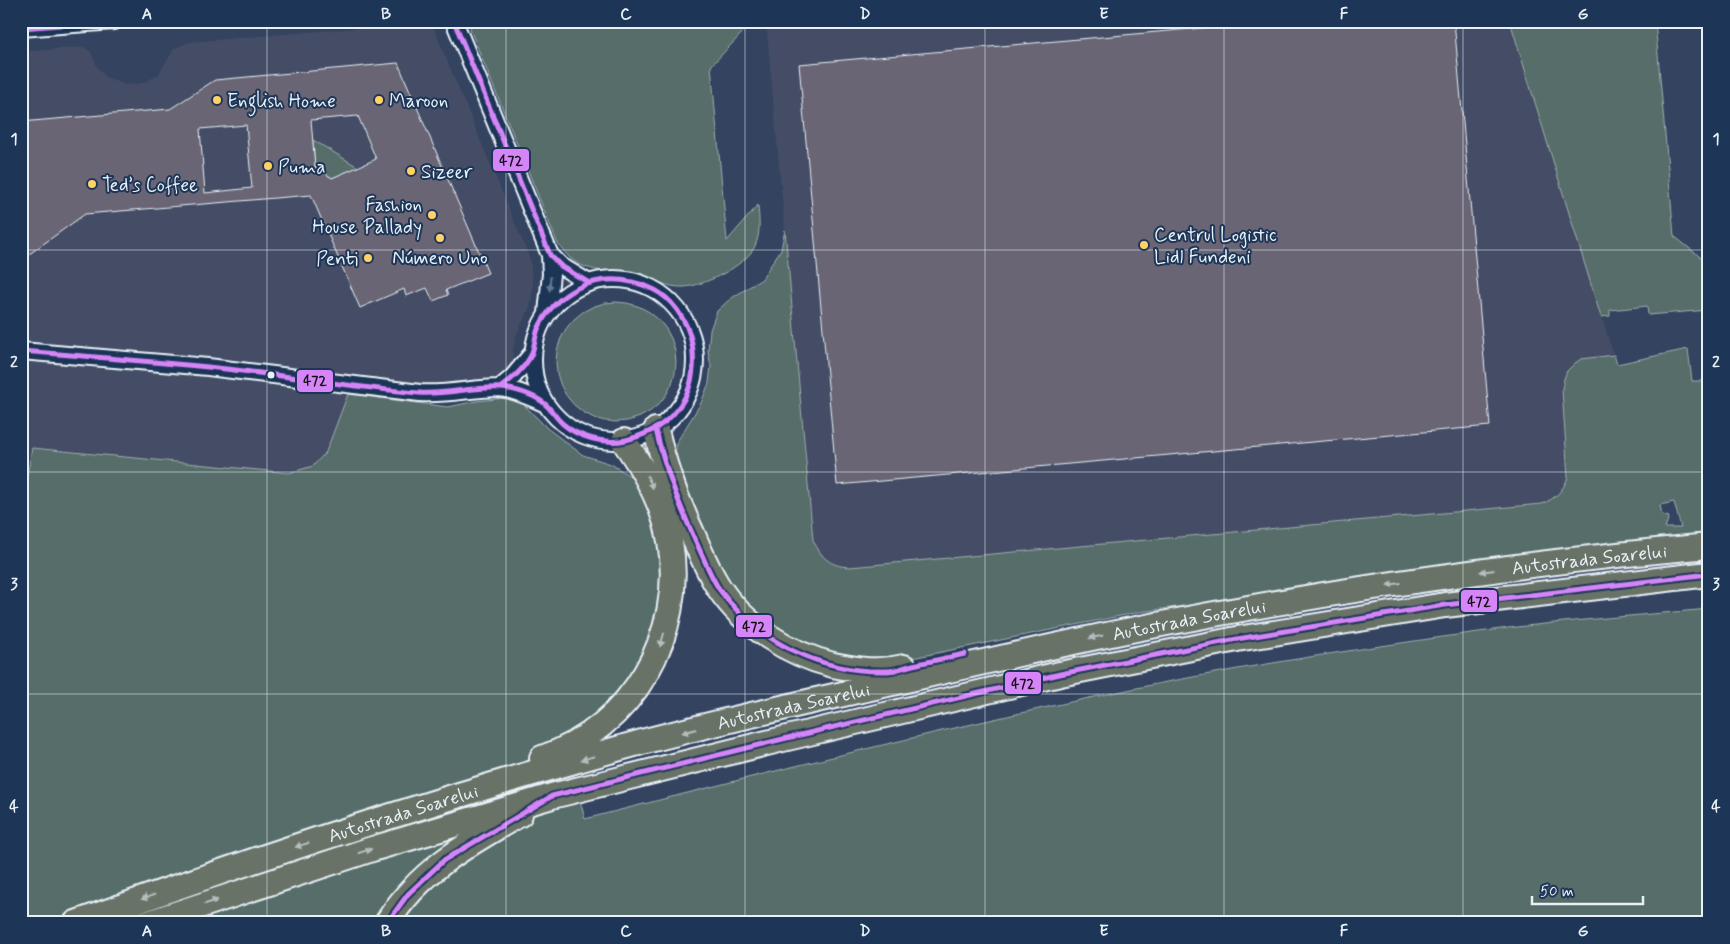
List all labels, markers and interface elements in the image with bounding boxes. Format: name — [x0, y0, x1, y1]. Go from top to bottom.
text: A — [142, 4, 152, 25]
text: B — [381, 4, 391, 25]
text: C — [620, 4, 632, 25]
text: D — [859, 4, 871, 25]
text: E — [1099, 4, 1109, 25]
text: F — [1340, 4, 1349, 25]
text: G — [1578, 4, 1589, 25]
place label: English Home — [227, 89, 336, 117]
place label: Maroon — [389, 89, 448, 114]
marker: English Home — [211, 94, 223, 106]
marker: Maroon — [373, 94, 385, 106]
text: 1 — [10, 129, 18, 150]
text: 1 — [1712, 129, 1720, 150]
line badge: 472 — [492, 148, 530, 172]
text: 472 — [499, 152, 523, 170]
place label: Puma — [278, 155, 326, 180]
marker: Puma — [262, 160, 274, 172]
place label: Sizeer — [421, 160, 473, 185]
marker: Sizeer — [405, 165, 417, 177]
place label: Ted’s Coffee — [102, 173, 198, 198]
marker: Ted’s Coffee — [86, 178, 98, 190]
place label: Fashion House Pallady — [312, 193, 422, 241]
marker: Fashion House Pallady — [426, 209, 438, 221]
place label: Centrul Logistic Lidl Fundeni — [1154, 223, 1277, 270]
marker: Número Uno — [434, 232, 446, 244]
marker: Centrul Logistic Lidl Fundeni — [1138, 239, 1150, 251]
place label: Número Uno — [392, 246, 488, 271]
place label: Penti — [316, 247, 358, 272]
marker: Penti — [362, 252, 374, 264]
one-way arrow — [546, 276, 554, 292]
text: 2 — [10, 352, 18, 373]
text: 2 — [1712, 352, 1720, 373]
line badge: 472 — [296, 369, 334, 393]
unlabelled marker — [266, 370, 276, 380]
text: 472 — [303, 372, 327, 390]
one-way arrow — [646, 475, 654, 489]
street label: Autostrada Soarelui — [1510, 539, 1668, 581]
one-way arrow — [1478, 568, 1494, 576]
text: 3 — [10, 574, 18, 595]
text: 3 — [1712, 574, 1720, 595]
one-way arrow — [1385, 580, 1401, 588]
line badge: 472 — [1460, 589, 1498, 613]
text: 472 — [1467, 593, 1491, 611]
street label: Autostrada Soarelui — [1110, 594, 1268, 647]
line badge: 472 — [735, 614, 773, 638]
text: 472 — [742, 618, 766, 636]
one-way arrow — [657, 632, 665, 647]
one-way arrow — [1088, 633, 1103, 641]
line badge: 472 — [1004, 671, 1042, 695]
text: 472 — [1011, 675, 1035, 693]
street label: Autostrada Soarelui — [715, 677, 872, 737]
one-way arrow — [681, 727, 696, 735]
one-way arrow — [581, 754, 596, 762]
street label: Autostrada Soarelui — [325, 779, 481, 849]
text: 4 — [9, 796, 19, 817]
text: 4 — [1711, 796, 1721, 817]
one-way arrow — [294, 841, 309, 849]
one-way arrow — [358, 847, 373, 854]
scale bar — [1532, 874, 1644, 906]
text: 50 m — [1540, 882, 1574, 902]
one-way arrow — [140, 893, 155, 901]
one-way arrow — [204, 897, 219, 905]
text: A — [142, 921, 152, 942]
text: B — [381, 921, 391, 942]
text: C — [620, 921, 632, 942]
text: D — [859, 921, 871, 942]
text: E — [1099, 921, 1109, 942]
text: F — [1340, 921, 1349, 942]
text: G — [1578, 921, 1589, 942]

